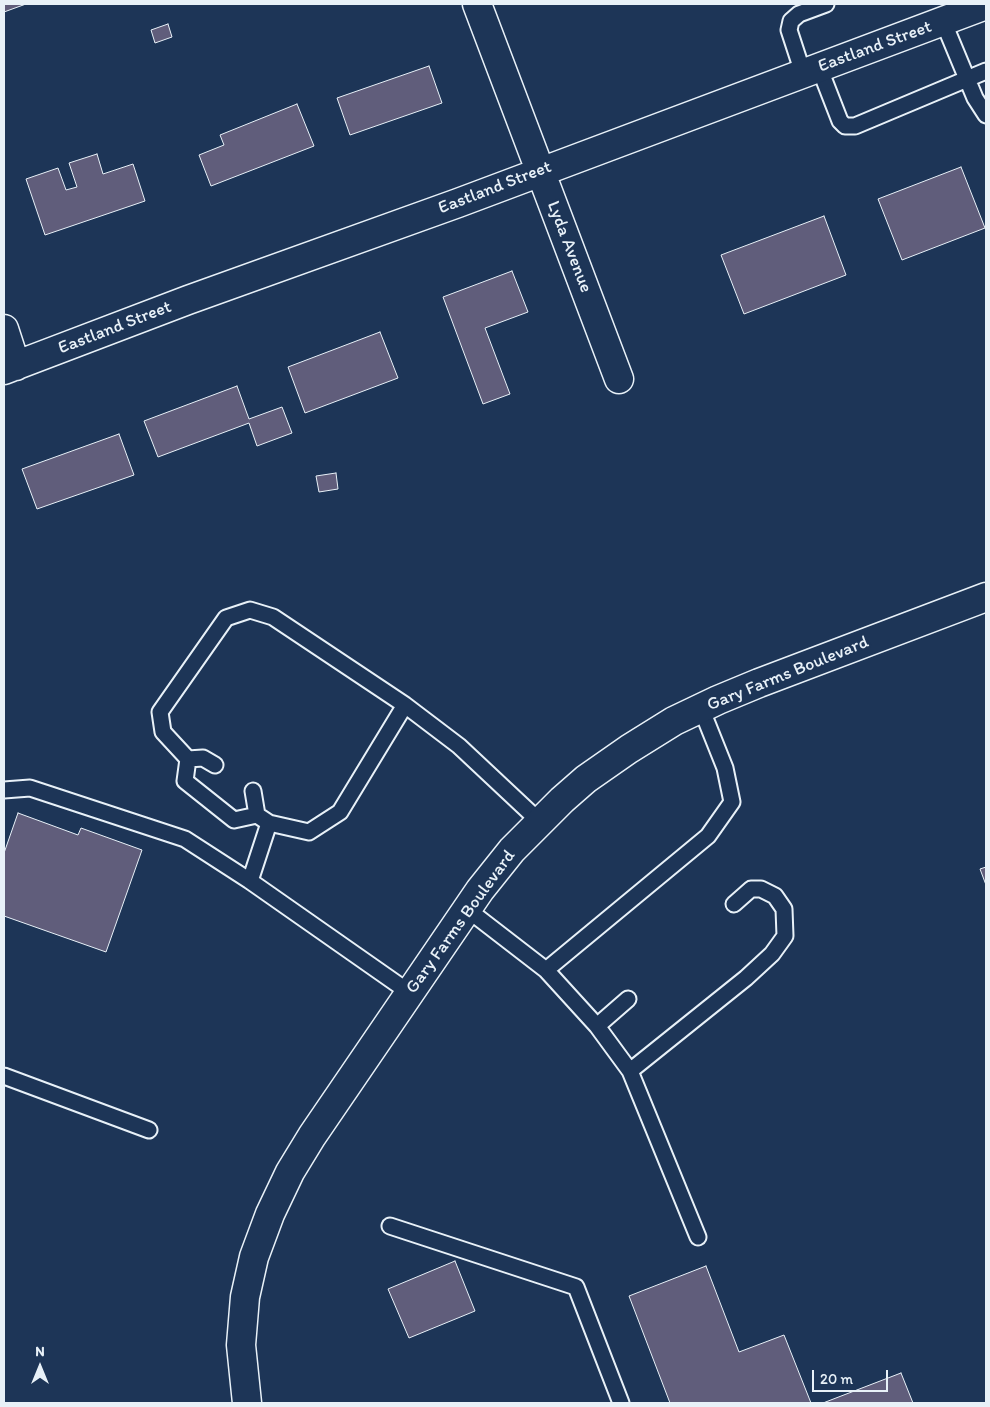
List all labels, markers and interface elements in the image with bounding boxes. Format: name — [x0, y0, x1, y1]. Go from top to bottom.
street label: Eastland Street — [815, 16, 935, 78]
street label: Eastland Street — [435, 157, 555, 219]
street label: Lyda Avenue — [542, 198, 596, 296]
street label: Eastland Street — [55, 297, 175, 359]
street label: Gary Farms Boulevard — [704, 632, 872, 716]
street label: Gary Farms Boulevard — [402, 846, 520, 998]
north arrow — [15, 1342, 65, 1392]
text: N — [35, 1343, 45, 1360]
scale bar — [815, 1360, 891, 1392]
text: 20 m — [820, 1370, 853, 1388]

